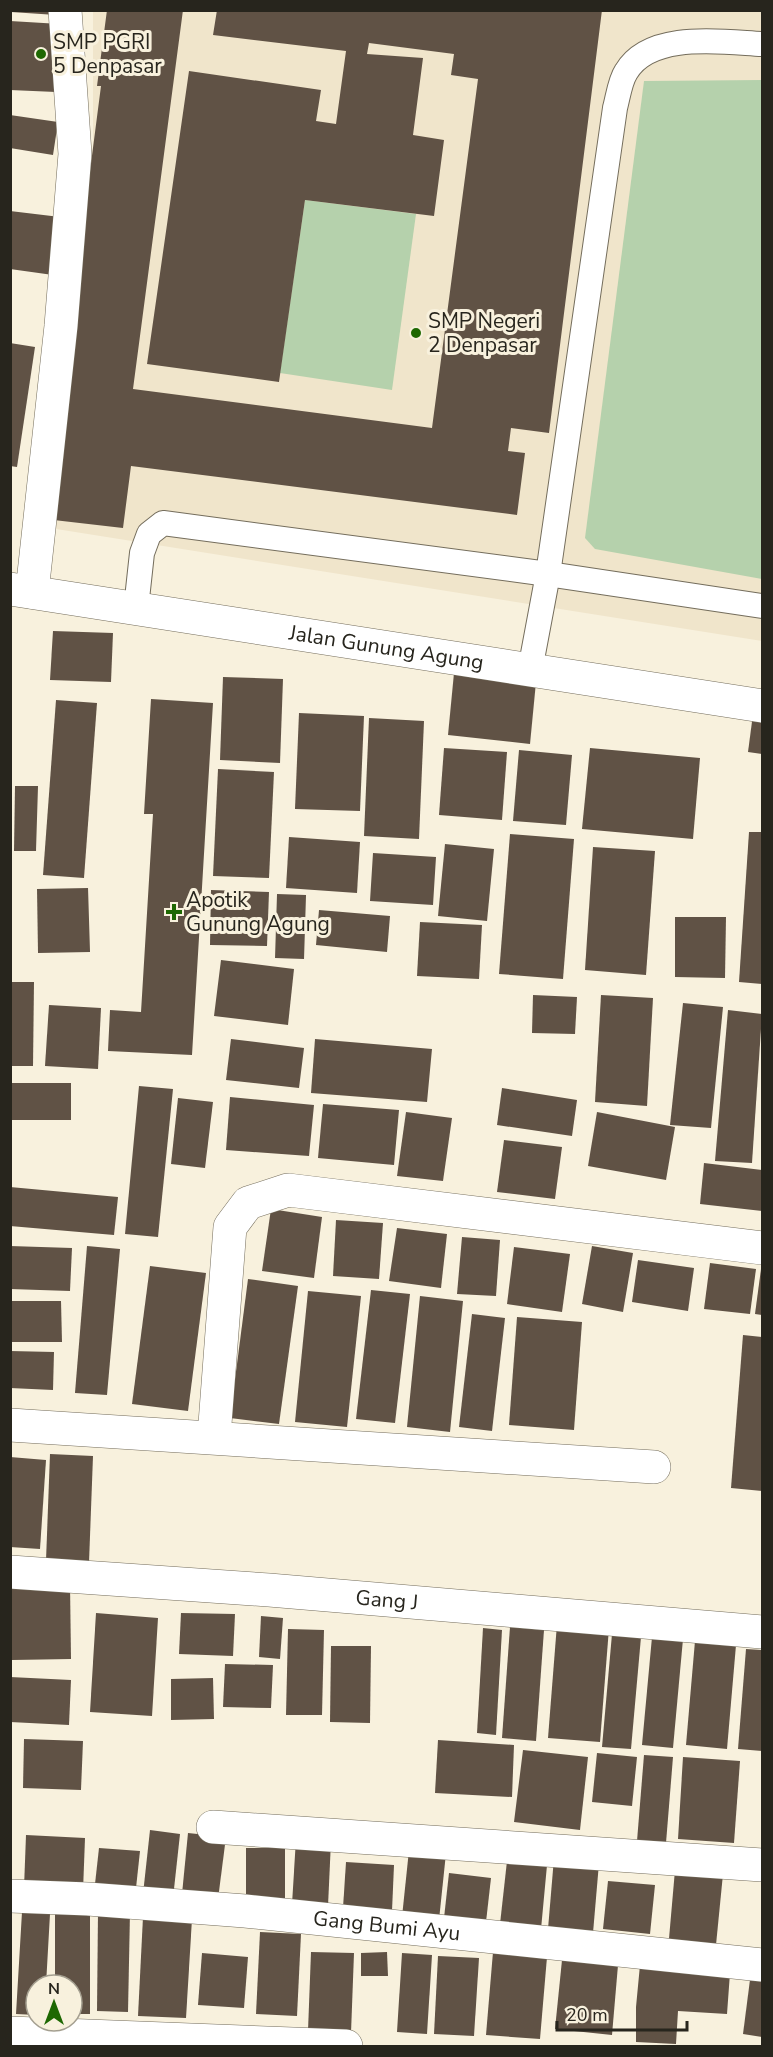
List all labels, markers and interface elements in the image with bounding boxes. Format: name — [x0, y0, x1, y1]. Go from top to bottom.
place label: SMP PGRI 5 Denpasar — [53, 28, 162, 80]
marker: SMP PGRI 5 Denpasar — [34, 47, 48, 61]
place label: SMP Negeri 2 Denpasar — [428, 307, 540, 359]
marker: SMP Negeri 2 Denpasar — [409, 326, 423, 340]
street label: Jalan Gunung Agung — [286, 618, 486, 677]
place label: Apotik Gunung Agung — [186, 886, 330, 938]
marker: Apotik Gunung Agung — [167, 905, 181, 919]
street label: Gang J — [354, 1583, 419, 1617]
street label: Gang Bumi Ayu — [312, 1904, 462, 1947]
north arrow — [24, 1973, 84, 2033]
text: N — [48, 1978, 60, 2000]
scale bar — [557, 1994, 688, 2032]
text: 20 m — [566, 2003, 608, 2027]

